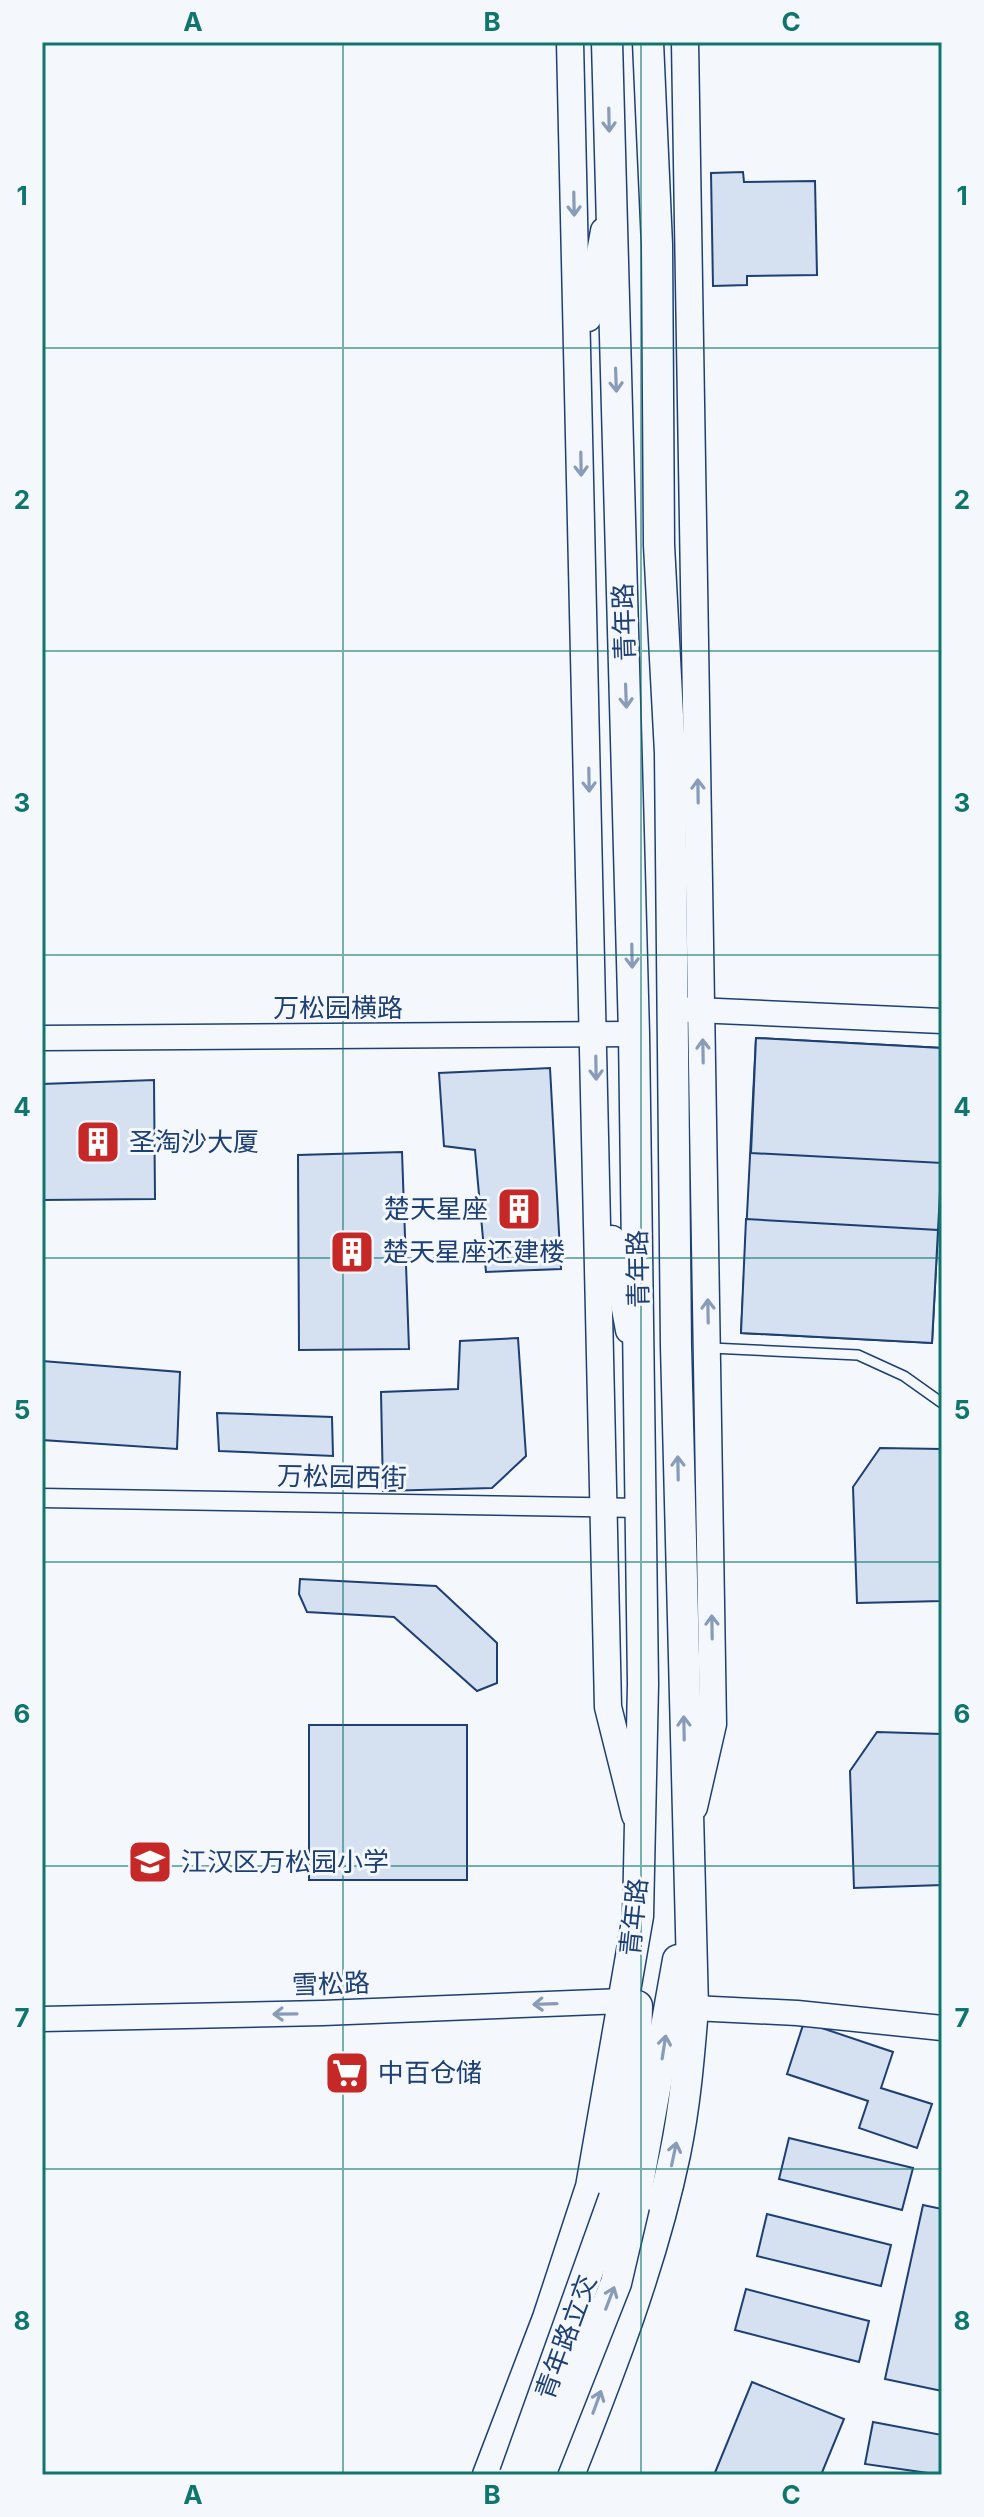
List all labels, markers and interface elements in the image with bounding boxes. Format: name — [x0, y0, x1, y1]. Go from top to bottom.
text: A — [183, 6, 203, 37]
text: B — [483, 6, 501, 37]
text: C — [781, 6, 801, 37]
one-way arrow — [601, 106, 616, 133]
text: 1 — [16, 180, 28, 211]
text: 1 — [956, 180, 968, 211]
one-way arrow — [566, 190, 582, 217]
one-way arrow — [608, 366, 623, 393]
one-way arrow — [573, 450, 588, 477]
text: 2 — [14, 484, 30, 515]
text: 2 — [954, 484, 970, 515]
street label: 青年路 — [607, 582, 640, 662]
one-way arrow — [618, 682, 634, 709]
one-way arrow — [581, 766, 596, 793]
one-way arrow — [690, 778, 706, 805]
text: 3 — [14, 787, 30, 818]
text: 3 — [954, 787, 970, 818]
one-way arrow — [625, 942, 640, 969]
street label: 万松园横路 — [273, 992, 403, 1023]
one-way arrow — [695, 1038, 710, 1065]
one-way arrow — [588, 1054, 603, 1081]
text: 4 — [13, 1091, 31, 1122]
text: 4 — [953, 1091, 971, 1122]
building icon: 圣淘沙大厦 — [74, 1118, 122, 1166]
place label: 圣淘沙大厦 — [129, 1126, 259, 1157]
building icon: 楚天星座 — [495, 1185, 543, 1233]
place label: 楚天星座 — [384, 1193, 488, 1224]
building icon: 楚天星座还建楼 — [328, 1228, 376, 1276]
street label: 青年路 — [621, 1230, 654, 1308]
place label: 楚天星座还建楼 — [383, 1236, 565, 1267]
one-way arrow — [701, 1298, 716, 1325]
text: 5 — [14, 1394, 30, 1425]
text: 5 — [954, 1394, 970, 1425]
one-way arrow — [671, 1455, 686, 1482]
street label: 万松园西街 — [277, 1460, 407, 1493]
one-way arrow — [704, 1614, 720, 1641]
text: 6 — [14, 1698, 30, 1729]
text: 6 — [954, 1698, 970, 1729]
one-way arrow — [676, 1715, 692, 1742]
school or university icon: 江汉区万松园小学 — [126, 1838, 174, 1886]
place label: 江汉区万松园小学 — [181, 1846, 389, 1877]
street label: 青年路 — [614, 1877, 653, 1957]
street label: 雪松路 — [291, 1967, 371, 2000]
one-way arrow — [532, 1996, 559, 2011]
text: 7 — [14, 2002, 30, 2033]
text: 7 — [954, 2002, 970, 2033]
one-way arrow — [272, 2006, 299, 2021]
one-way arrow — [657, 2035, 672, 2060]
supermarket icon: 中百仓储 — [323, 2049, 371, 2097]
place label: 中百仓储 — [378, 2057, 482, 2088]
one-way arrow — [667, 2142, 682, 2168]
street label: 青年路立交 — [529, 2270, 602, 2403]
one-way arrow — [604, 2286, 618, 2311]
text: 8 — [14, 2305, 30, 2336]
text: 8 — [954, 2305, 970, 2336]
one-way arrow — [591, 2391, 605, 2415]
text: A — [183, 2479, 203, 2510]
text: B — [483, 2479, 501, 2510]
text: C — [781, 2479, 801, 2510]

